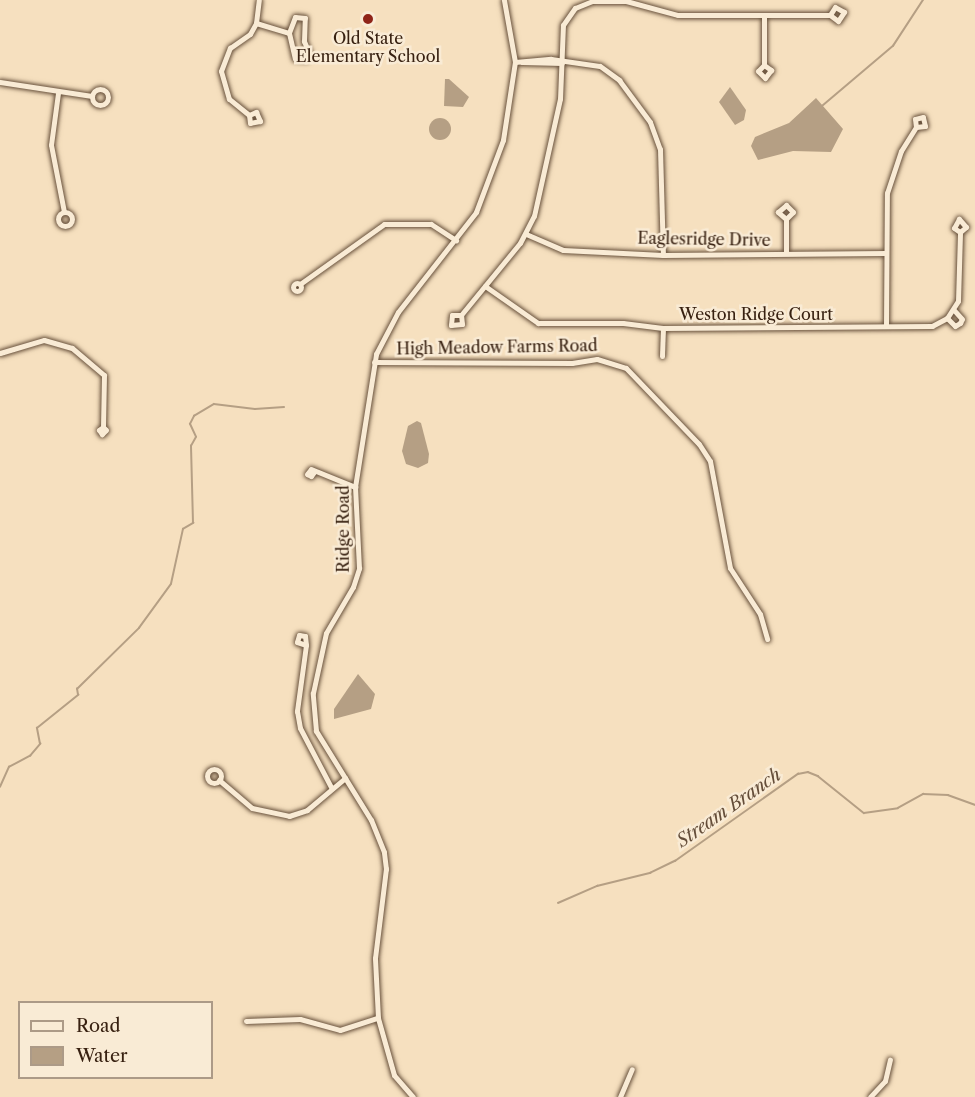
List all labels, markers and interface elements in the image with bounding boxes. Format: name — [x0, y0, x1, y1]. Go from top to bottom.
marker: Old State Elementary School — [361, 12, 375, 26]
place label: Old State Elementary School — [296, 28, 440, 66]
street label: Eaglesridge Drive — [637, 228, 771, 250]
street label: Weston Ridge Court — [679, 304, 833, 324]
street label: High Meadow Farms Road — [396, 336, 598, 358]
street label: Ridge Road — [333, 485, 353, 573]
water label: Stream Branch — [673, 764, 785, 852]
legend — [18, 1001, 213, 1079]
text: Road — [76, 1015, 121, 1037]
text: Water — [76, 1045, 128, 1067]

